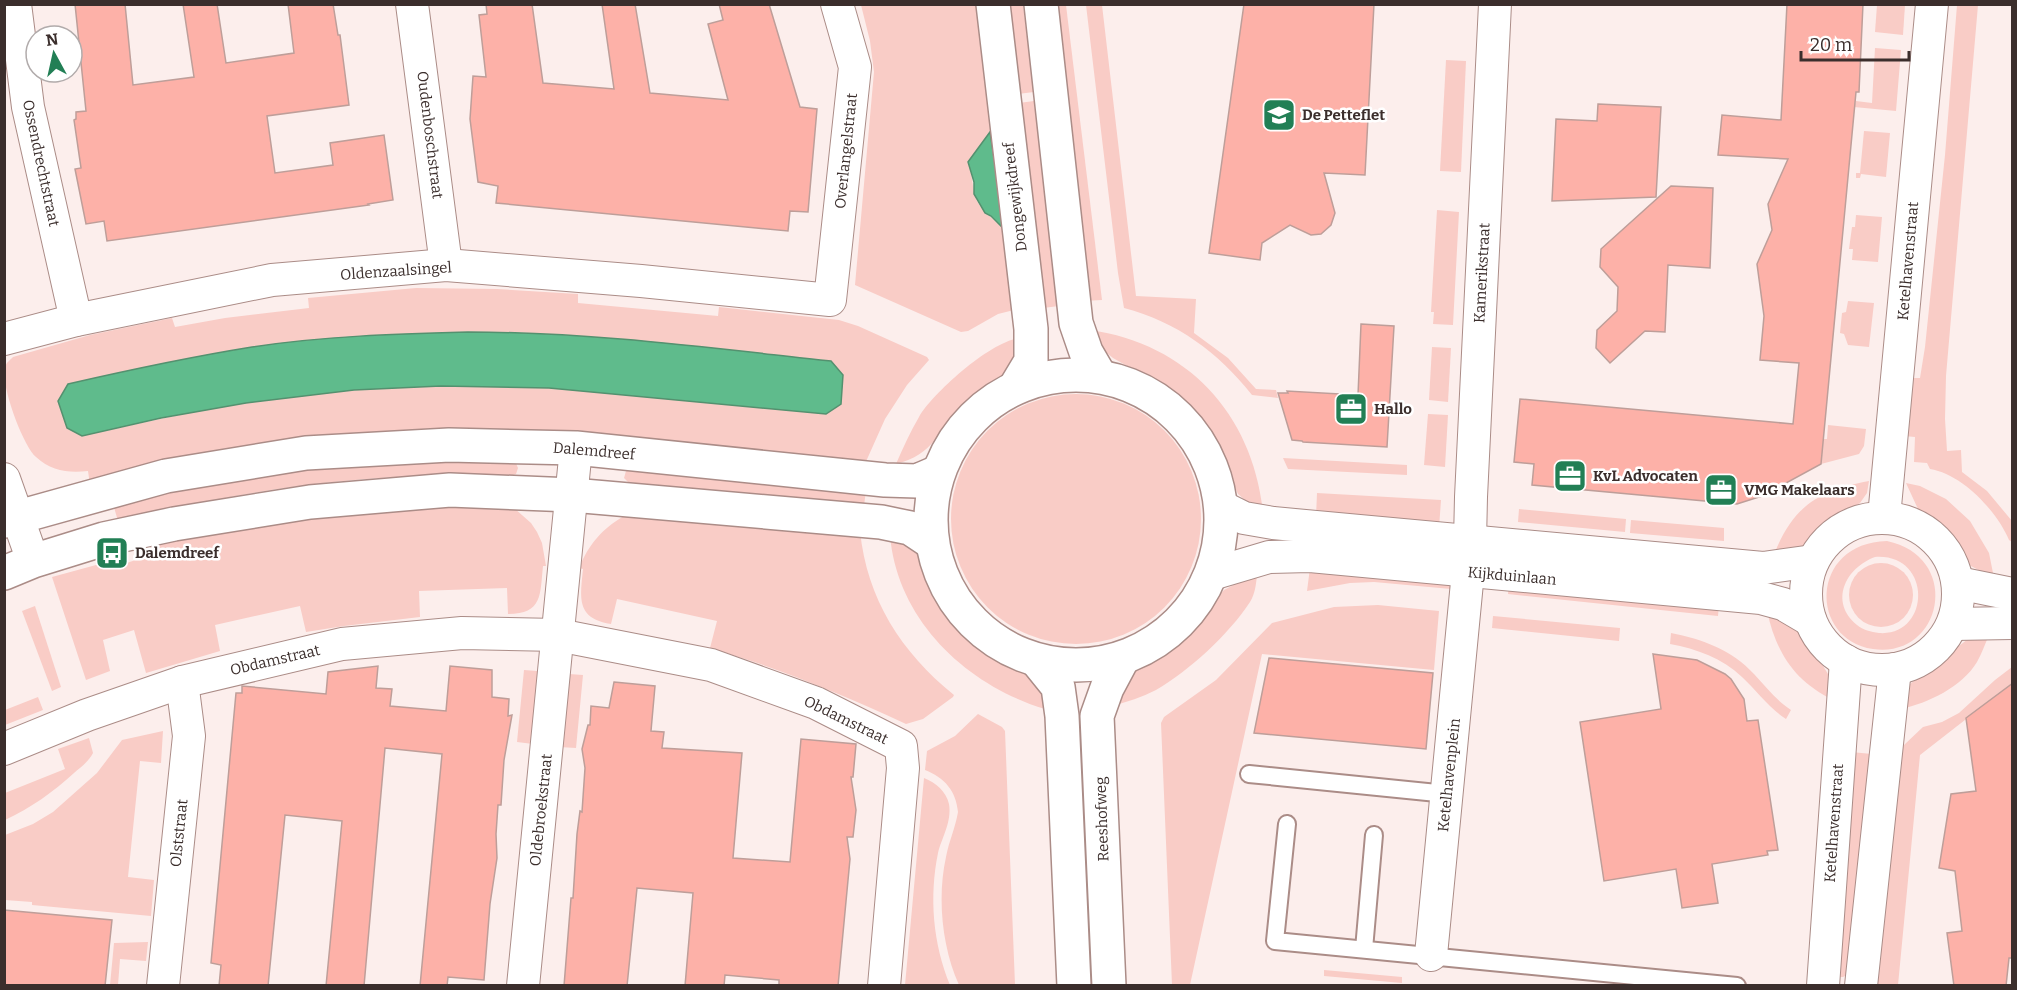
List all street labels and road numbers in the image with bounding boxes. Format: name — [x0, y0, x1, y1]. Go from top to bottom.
street label: Oudenboschstraat — [413, 70, 447, 201]
street label: Overlangelstraat — [831, 92, 861, 210]
street label: Ossendrechtstraat — [19, 98, 63, 229]
street label: Dongewijkdreef — [999, 139, 1031, 253]
street label: Ketelhavenstraat — [1894, 200, 1922, 321]
street label: Kamerikstraat — [1470, 222, 1494, 324]
street label: Oldenzaalsingel — [340, 258, 452, 284]
street label: Dalemdreef — [552, 438, 638, 464]
street label: Kijkduinlaan — [1467, 563, 1558, 589]
street label: Obdamstraat — [228, 641, 322, 679]
street label: Obdamstraat — [801, 692, 892, 748]
street label: Ketelhavenplein — [1434, 717, 1464, 833]
street label: Oldebroekstraat — [526, 752, 556, 867]
street label: Ketelhavenstraat — [1821, 762, 1847, 883]
street label: Reeshofweg — [1092, 776, 1112, 862]
street label: Olststraat — [166, 797, 192, 868]

